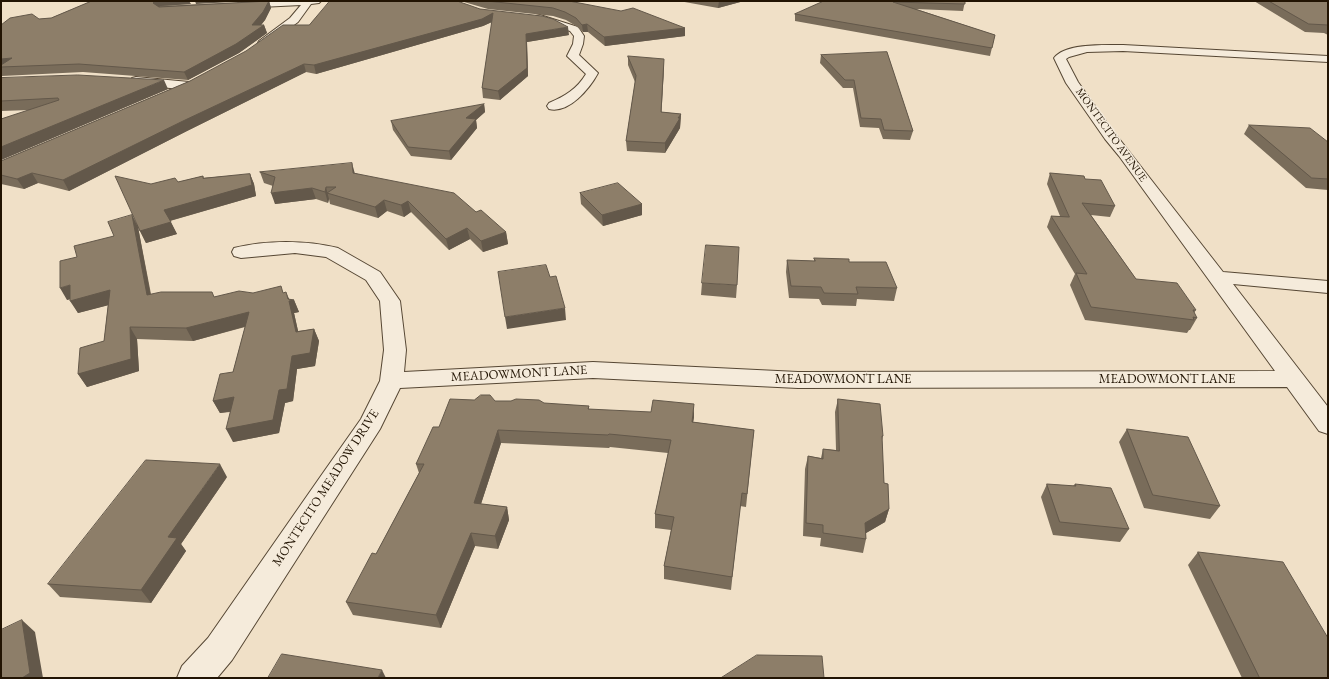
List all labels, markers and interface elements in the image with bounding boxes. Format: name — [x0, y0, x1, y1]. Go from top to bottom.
street label: MONTECITO AVENUE — [1073, 86, 1149, 184]
street label: MEADOWMONT LANE — [450, 363, 588, 385]
street label: MEADOWMONT LANE — [775, 371, 911, 387]
street label: MEADOWMONT LANE — [1099, 371, 1235, 387]
street label: MONTECITO MEADOW DRIVE — [269, 407, 383, 569]

